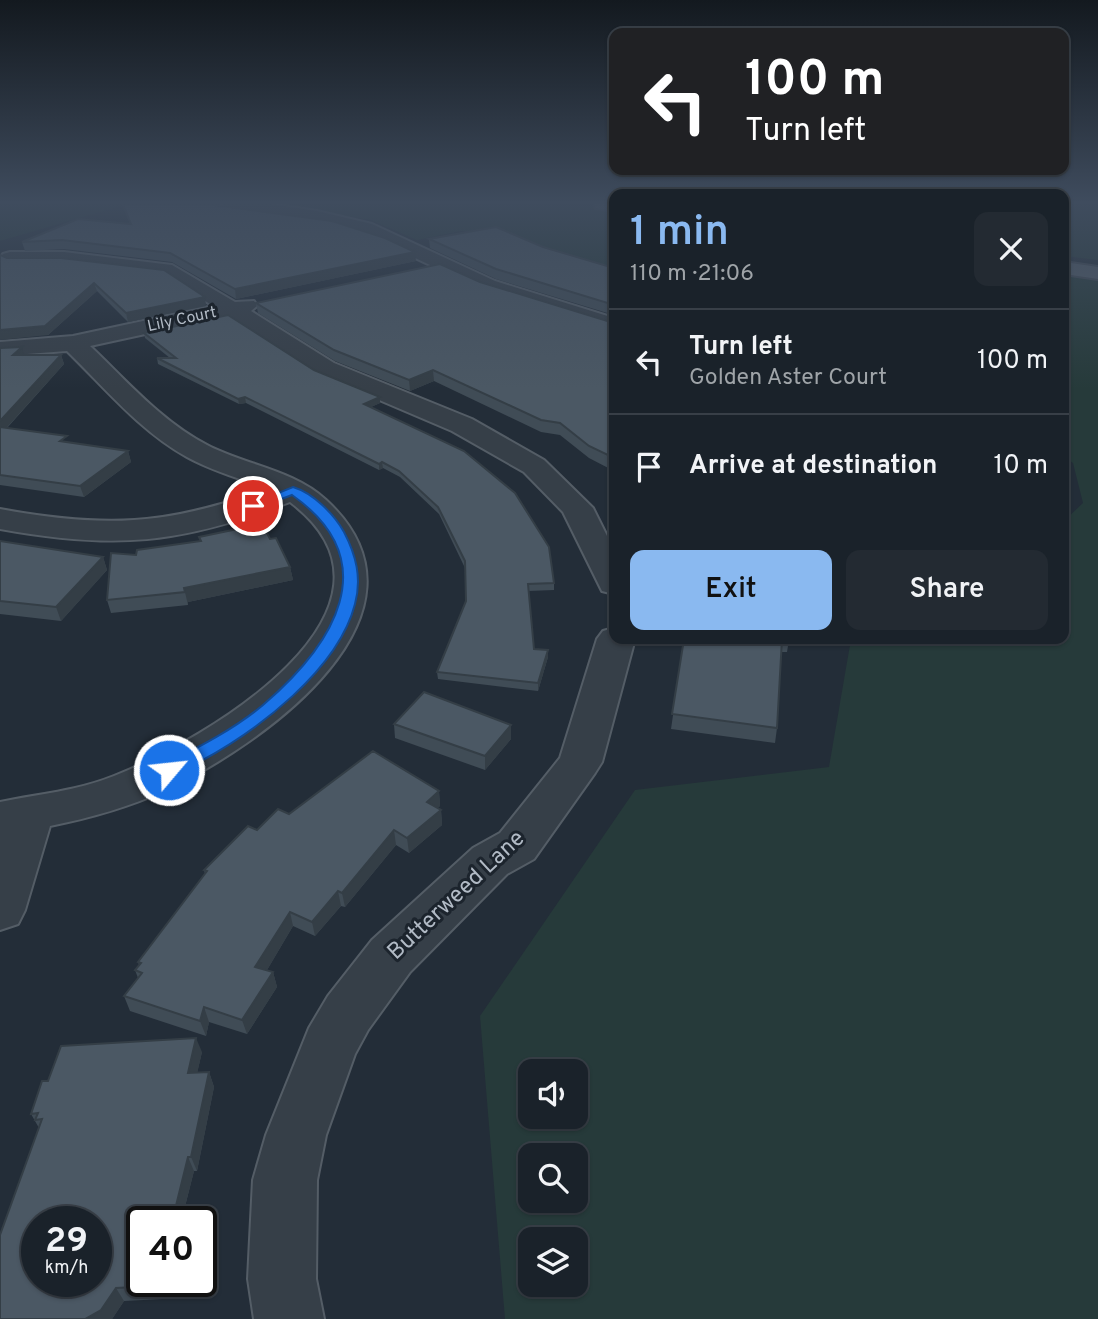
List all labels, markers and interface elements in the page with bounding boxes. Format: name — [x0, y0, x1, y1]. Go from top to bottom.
text: 100 m — [745, 51, 884, 113]
icon: left — [630, 56, 721, 147]
text: Turn left — [745, 112, 866, 152]
text: 1 min — [630, 207, 729, 260]
button: close — [974, 212, 1048, 286]
text: 110 m · 21:06 — [630, 260, 754, 289]
street label: Lily Court — [145, 303, 219, 337]
text: Turn left — [689, 331, 793, 364]
icon: left — [630, 343, 668, 381]
text: 100 m — [977, 345, 1048, 378]
text: Golden Aster Court — [689, 364, 887, 393]
icon: arrive — [630, 448, 668, 486]
text: Arrive at destination — [689, 450, 937, 483]
text: 10 m — [993, 450, 1048, 483]
pin — [223, 476, 283, 536]
icon: arrive — [234, 487, 272, 525]
button: Exit — [630, 550, 832, 630]
button: Share — [846, 550, 1048, 630]
position arrow — [132, 733, 206, 807]
street label: Butterweed Lane — [382, 825, 532, 967]
map controls — [518, 1059, 588, 1297]
button: sound — [518, 1059, 588, 1129]
button: search — [518, 1143, 588, 1213]
speed limit sign: 40 — [126, 1206, 217, 1297]
text: 29 — [45, 1220, 88, 1264]
button: layers — [518, 1227, 588, 1297]
text: km/h — [45, 1257, 88, 1280]

